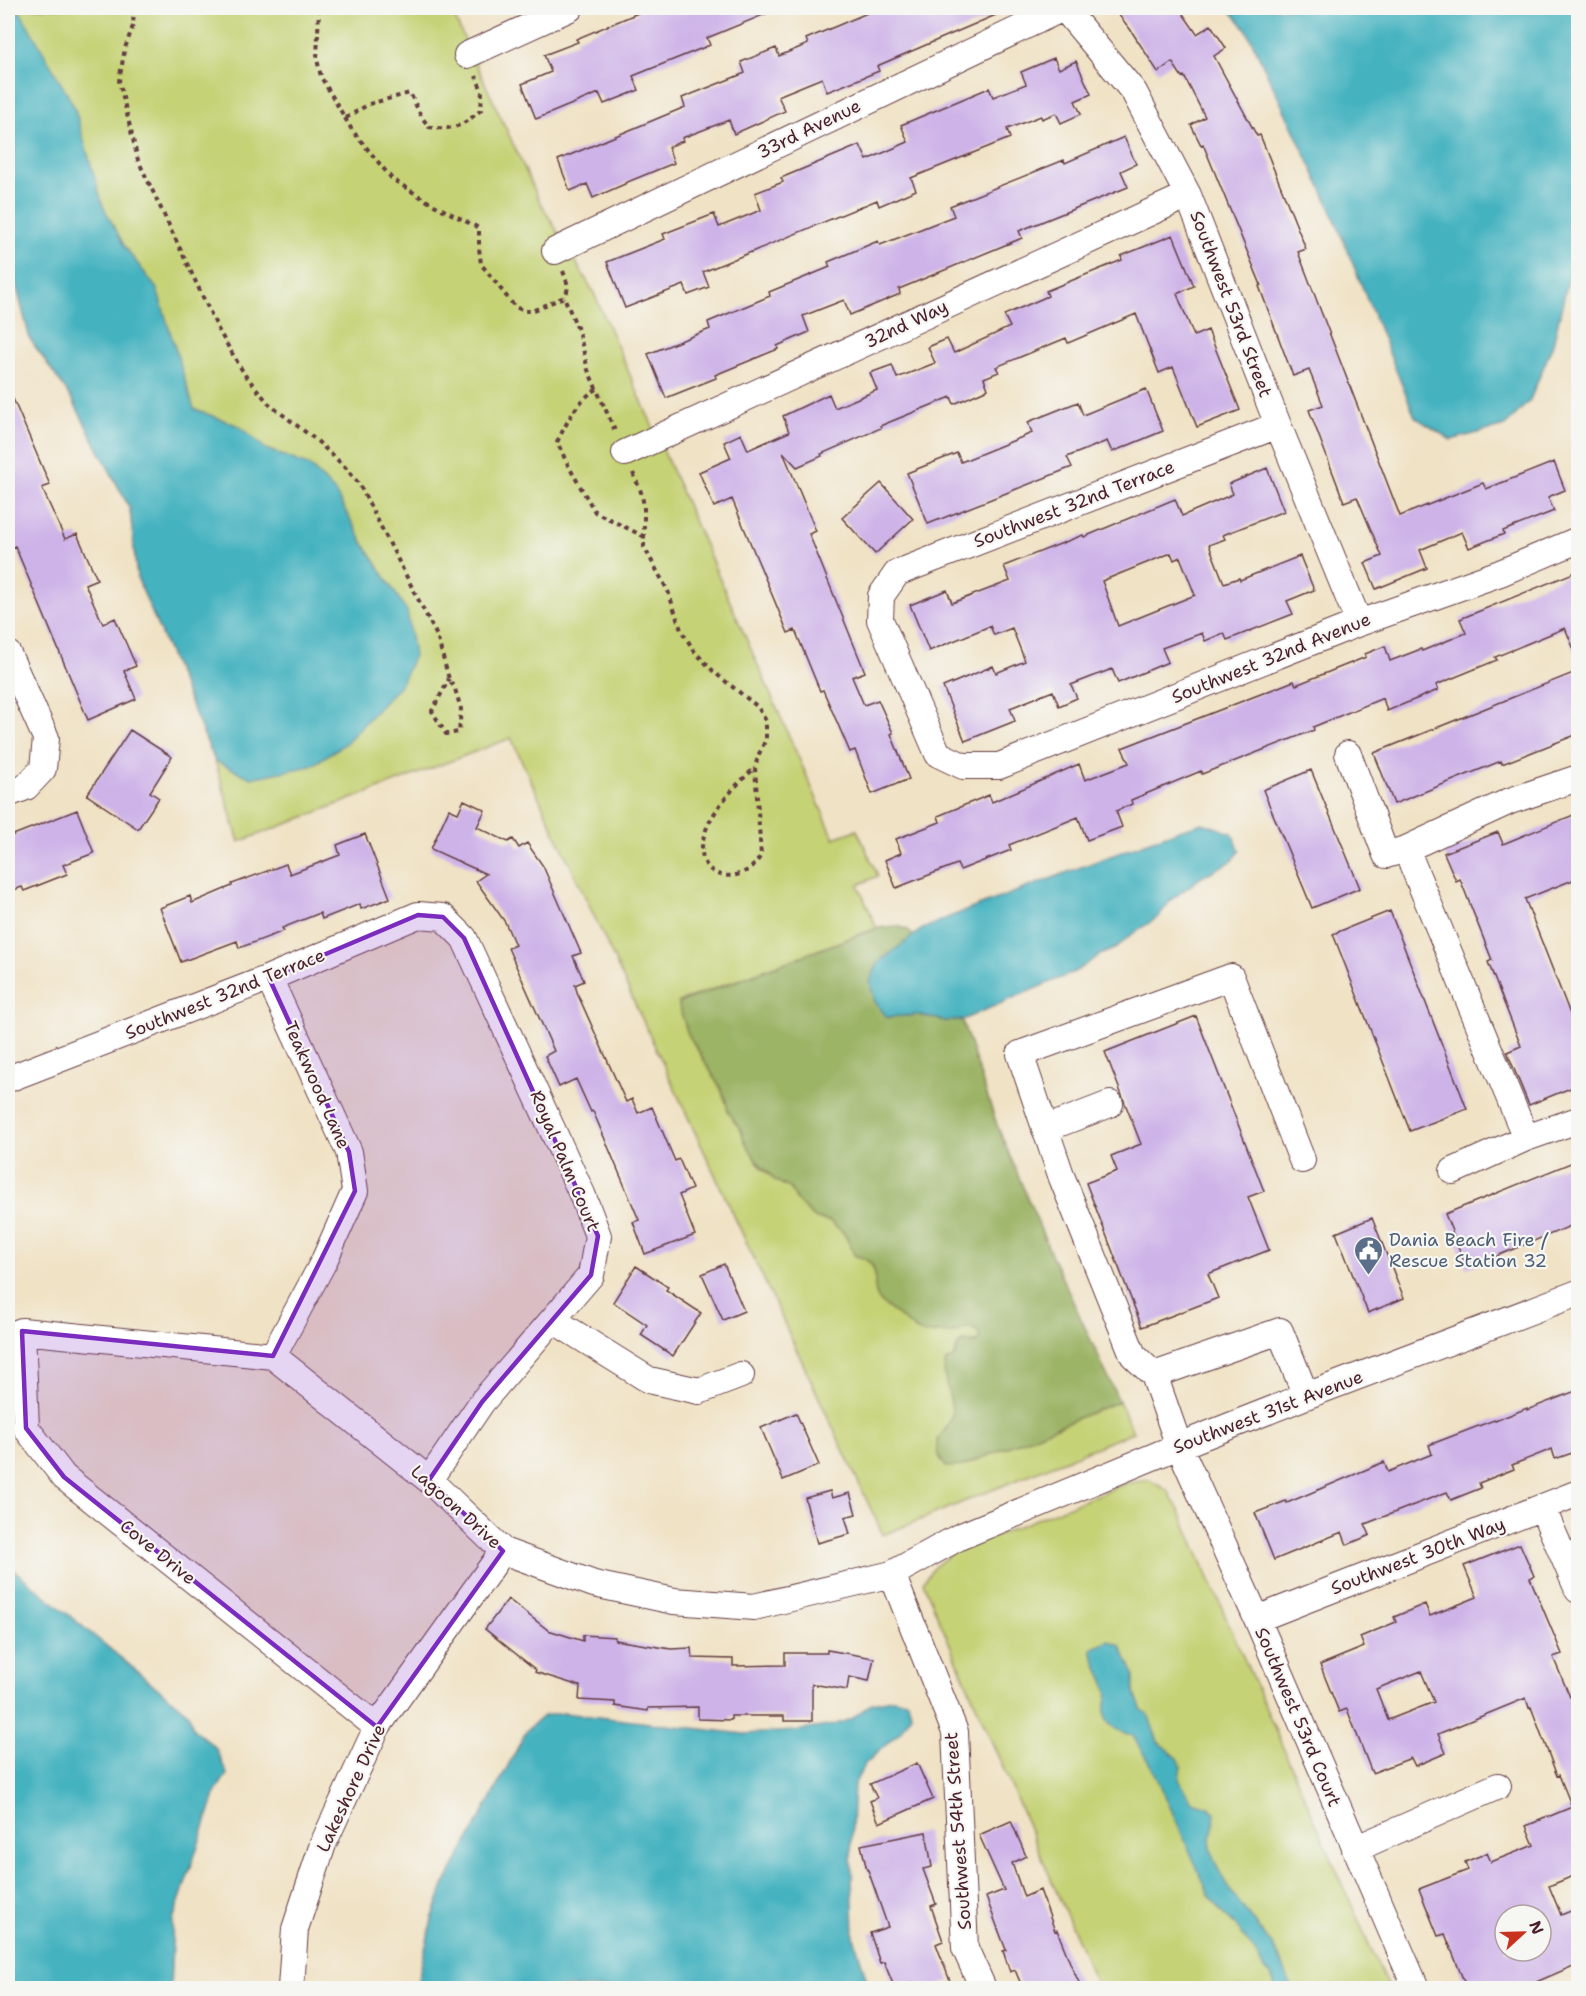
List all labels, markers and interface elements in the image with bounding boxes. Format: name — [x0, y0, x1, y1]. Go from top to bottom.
street label: 33rd Avenue — [753, 94, 865, 164]
street label: Southwest 53rd Street — [1184, 207, 1278, 401]
street label: 32nd Way — [860, 294, 952, 354]
street label: Southwest 32nd Terrace — [970, 455, 1178, 553]
street label: Southwest 32nd Avenue — [1168, 607, 1374, 709]
street label: Southwest 32nd Terrace — [122, 943, 328, 1045]
street label: Teakwood Lane — [278, 1018, 356, 1152]
street label: Royal Palm Court — [524, 1087, 606, 1235]
place label: Dania Beach Fire / Rescue Station 32 — [1389, 1228, 1549, 1273]
public building icon: Dania Beach Fire / Rescue Station 32 — [1352, 1234, 1384, 1276]
street label: Southwest 31st Avenue — [1169, 1365, 1367, 1459]
street label: Lagoon Drive — [405, 1460, 507, 1554]
street label: Southwest 30th Way — [1327, 1512, 1509, 1600]
street label: Cove Drive — [115, 1514, 201, 1590]
street label: Southwest 53rd Court — [1249, 1624, 1347, 1810]
street label: Lakeshore Drive — [311, 1720, 391, 1856]
street label: Southwest 54th Street — [939, 1731, 977, 1931]
north arrow — [1493, 1903, 1553, 1963]
text: N — [1524, 1918, 1549, 1937]

